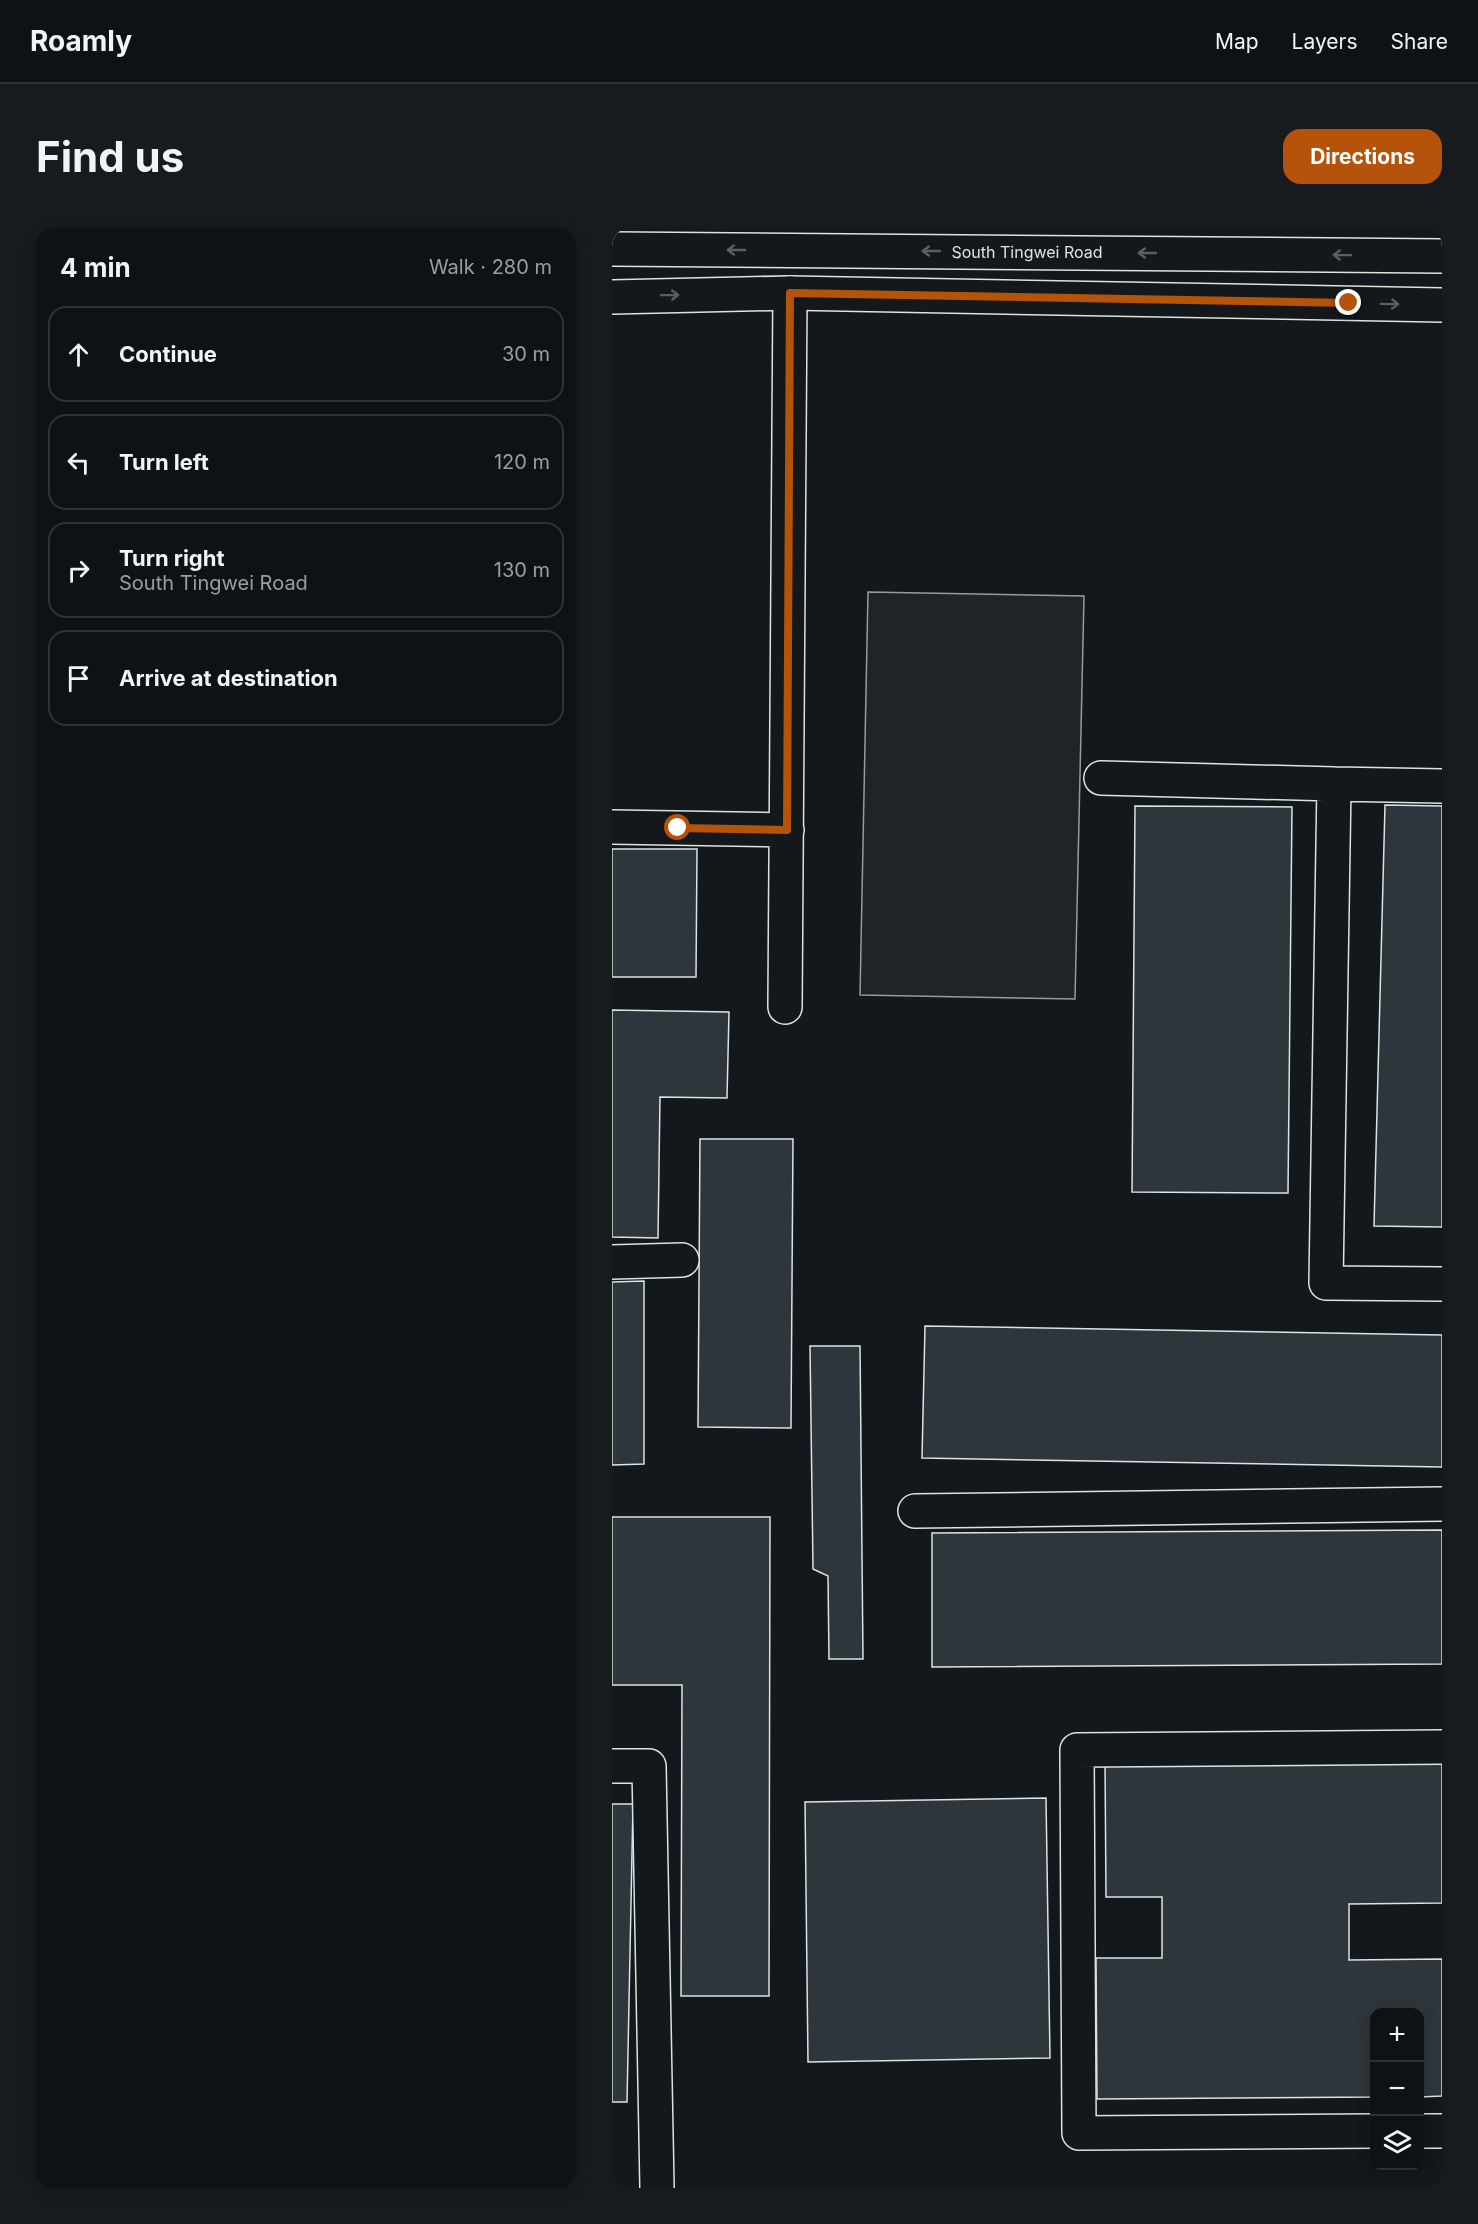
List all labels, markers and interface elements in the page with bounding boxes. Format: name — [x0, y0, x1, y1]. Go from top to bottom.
text: Roamly — [30, 24, 132, 58]
text: Map — [1215, 29, 1259, 54]
text: Layers — [1292, 29, 1358, 54]
text: Share — [1391, 29, 1448, 54]
button: Directions — [1283, 129, 1442, 184]
text: Find us — [36, 131, 184, 182]
street label: South Tingwei Road — [951, 242, 1103, 262]
one-way arrow — [726, 244, 746, 256]
one-way arrow — [921, 245, 941, 257]
one-way arrow — [1137, 247, 1157, 258]
one-way arrow — [1332, 249, 1352, 260]
text: 4 min — [60, 252, 131, 283]
text: Walk · 280 m — [429, 255, 552, 279]
route end — [1335, 289, 1361, 315]
one-way arrow — [660, 290, 680, 301]
one-way arrow — [1380, 298, 1400, 310]
icon: ahead — [62, 338, 95, 371]
text: Continue — [119, 341, 217, 367]
text: 30 m — [502, 342, 550, 366]
icon: left — [62, 446, 95, 479]
text: Turn left — [119, 449, 209, 475]
text: 120 m — [494, 450, 550, 474]
text: Turn right — [119, 545, 225, 571]
icon: right — [62, 554, 95, 587]
text: 130 m — [494, 558, 550, 582]
text: South Tingwei Road — [119, 571, 308, 595]
icon: arrive — [62, 662, 95, 695]
text: Arrive at destination — [119, 665, 338, 691]
route start — [664, 814, 690, 840]
map controls — [1370, 2008, 1424, 2170]
button: + — [1370, 2008, 1424, 2062]
button: − — [1370, 2062, 1424, 2116]
button: layers — [1370, 2116, 1424, 2170]

